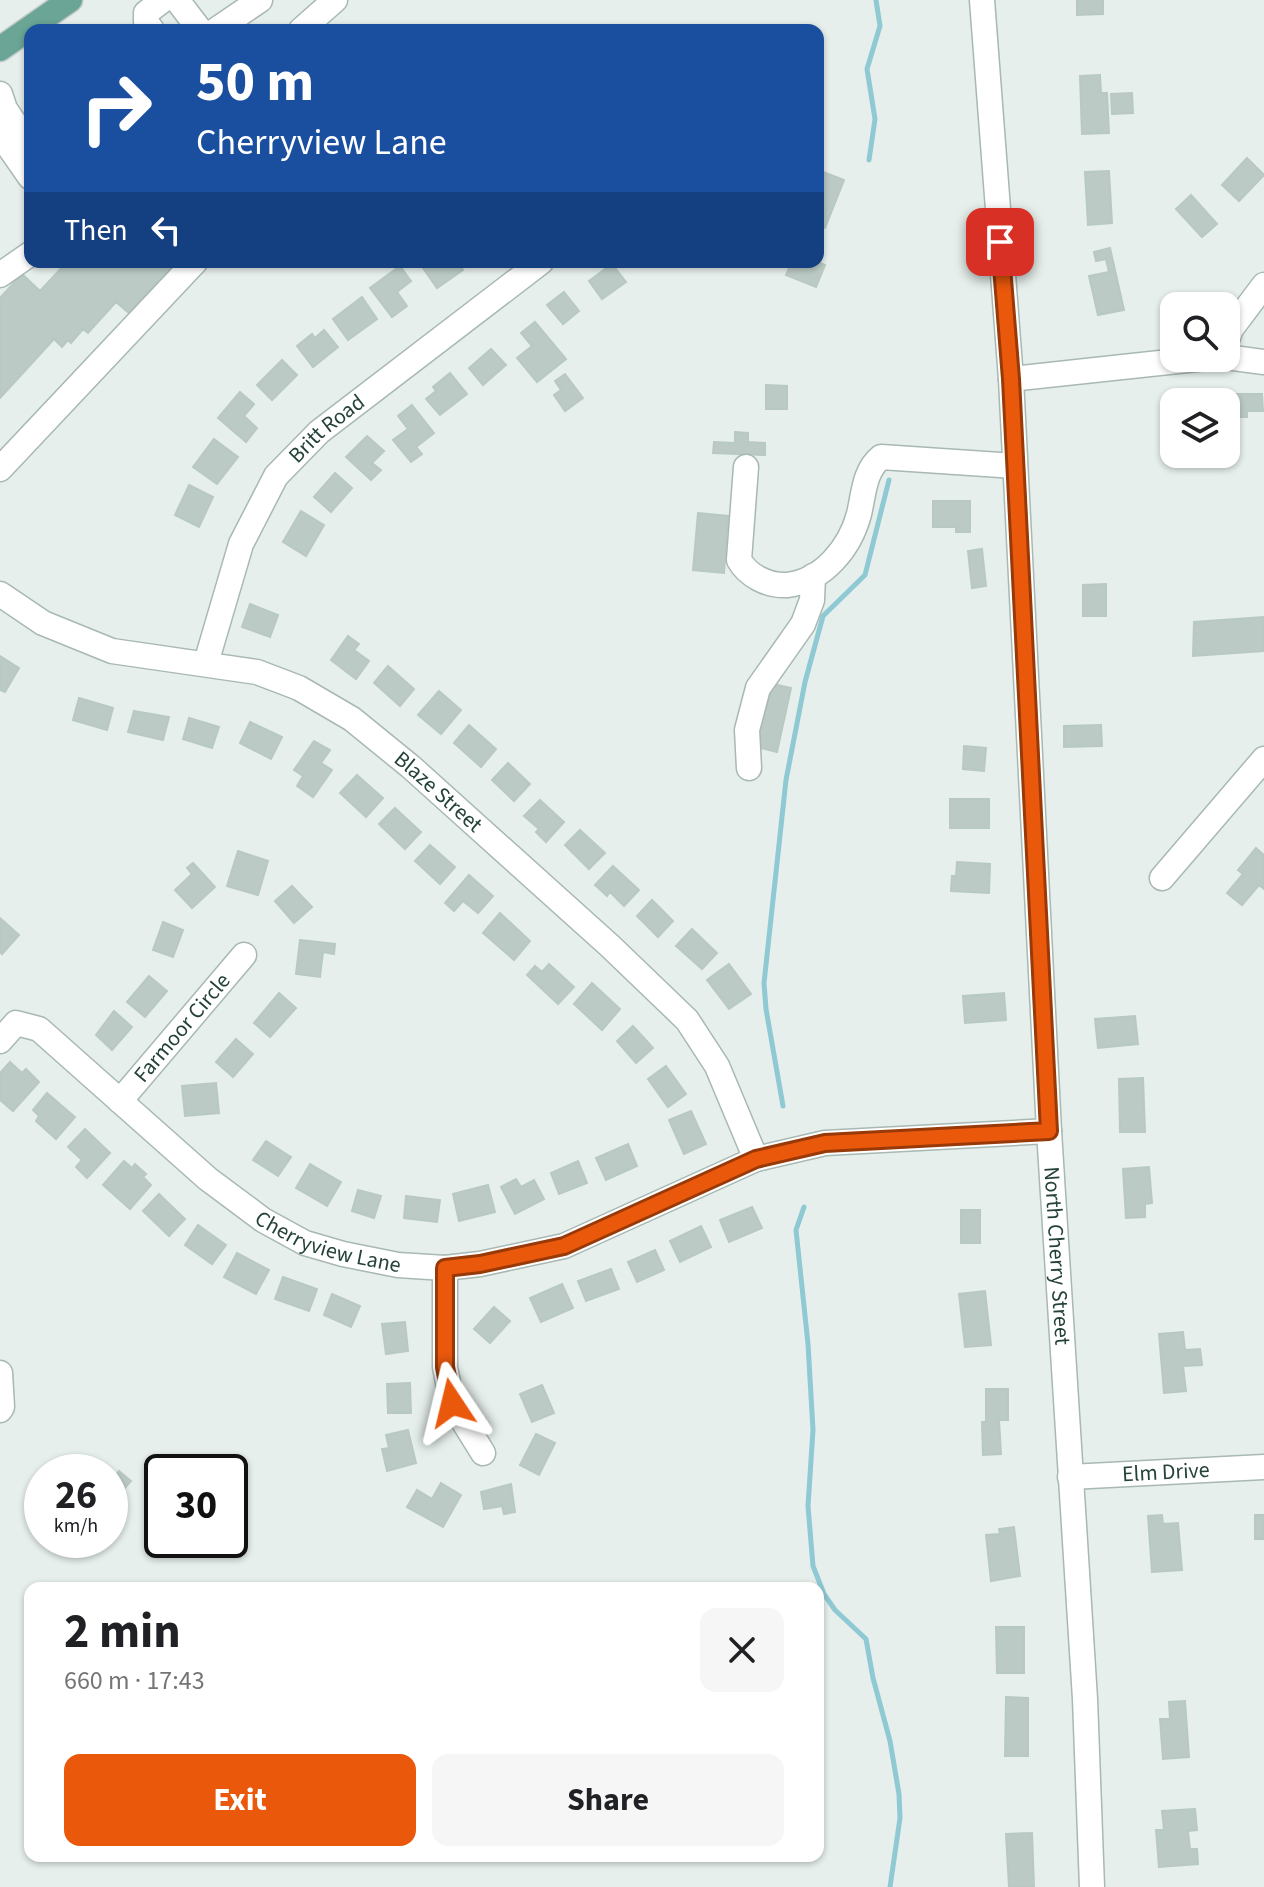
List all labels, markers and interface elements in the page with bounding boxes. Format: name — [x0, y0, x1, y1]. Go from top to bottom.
text: 50 m — [196, 43, 314, 122]
icon: right — [64, 56, 168, 160]
text: Cherryview Lane — [196, 117, 447, 168]
icon: left — [144, 208, 188, 252]
pin — [966, 208, 1034, 276]
text: Then — [64, 209, 128, 252]
icon: arrive — [978, 220, 1022, 264]
map controls — [1160, 292, 1240, 468]
button: search — [1160, 292, 1240, 372]
street label: Britt Road — [281, 386, 372, 470]
button: layers — [1160, 388, 1240, 468]
street label: Blaze Street — [387, 743, 490, 840]
street label: Farmoor Circle — [126, 966, 238, 1090]
street label: North Cherry Street — [1035, 1165, 1079, 1346]
street label: Cherryview Lane — [248, 1203, 404, 1281]
position arrow — [410, 1361, 494, 1445]
speed limit sign: 30 — [144, 1454, 248, 1558]
street label: Elm Drive — [1121, 1454, 1211, 1490]
text: 26 — [55, 1467, 97, 1524]
text: km/h — [54, 1512, 98, 1540]
text: 2 min — [64, 1598, 181, 1666]
button: close — [700, 1608, 784, 1692]
text: 660 m · 17:43 — [64, 1662, 205, 1699]
button: Exit — [64, 1754, 416, 1846]
button: Share — [432, 1754, 784, 1846]

